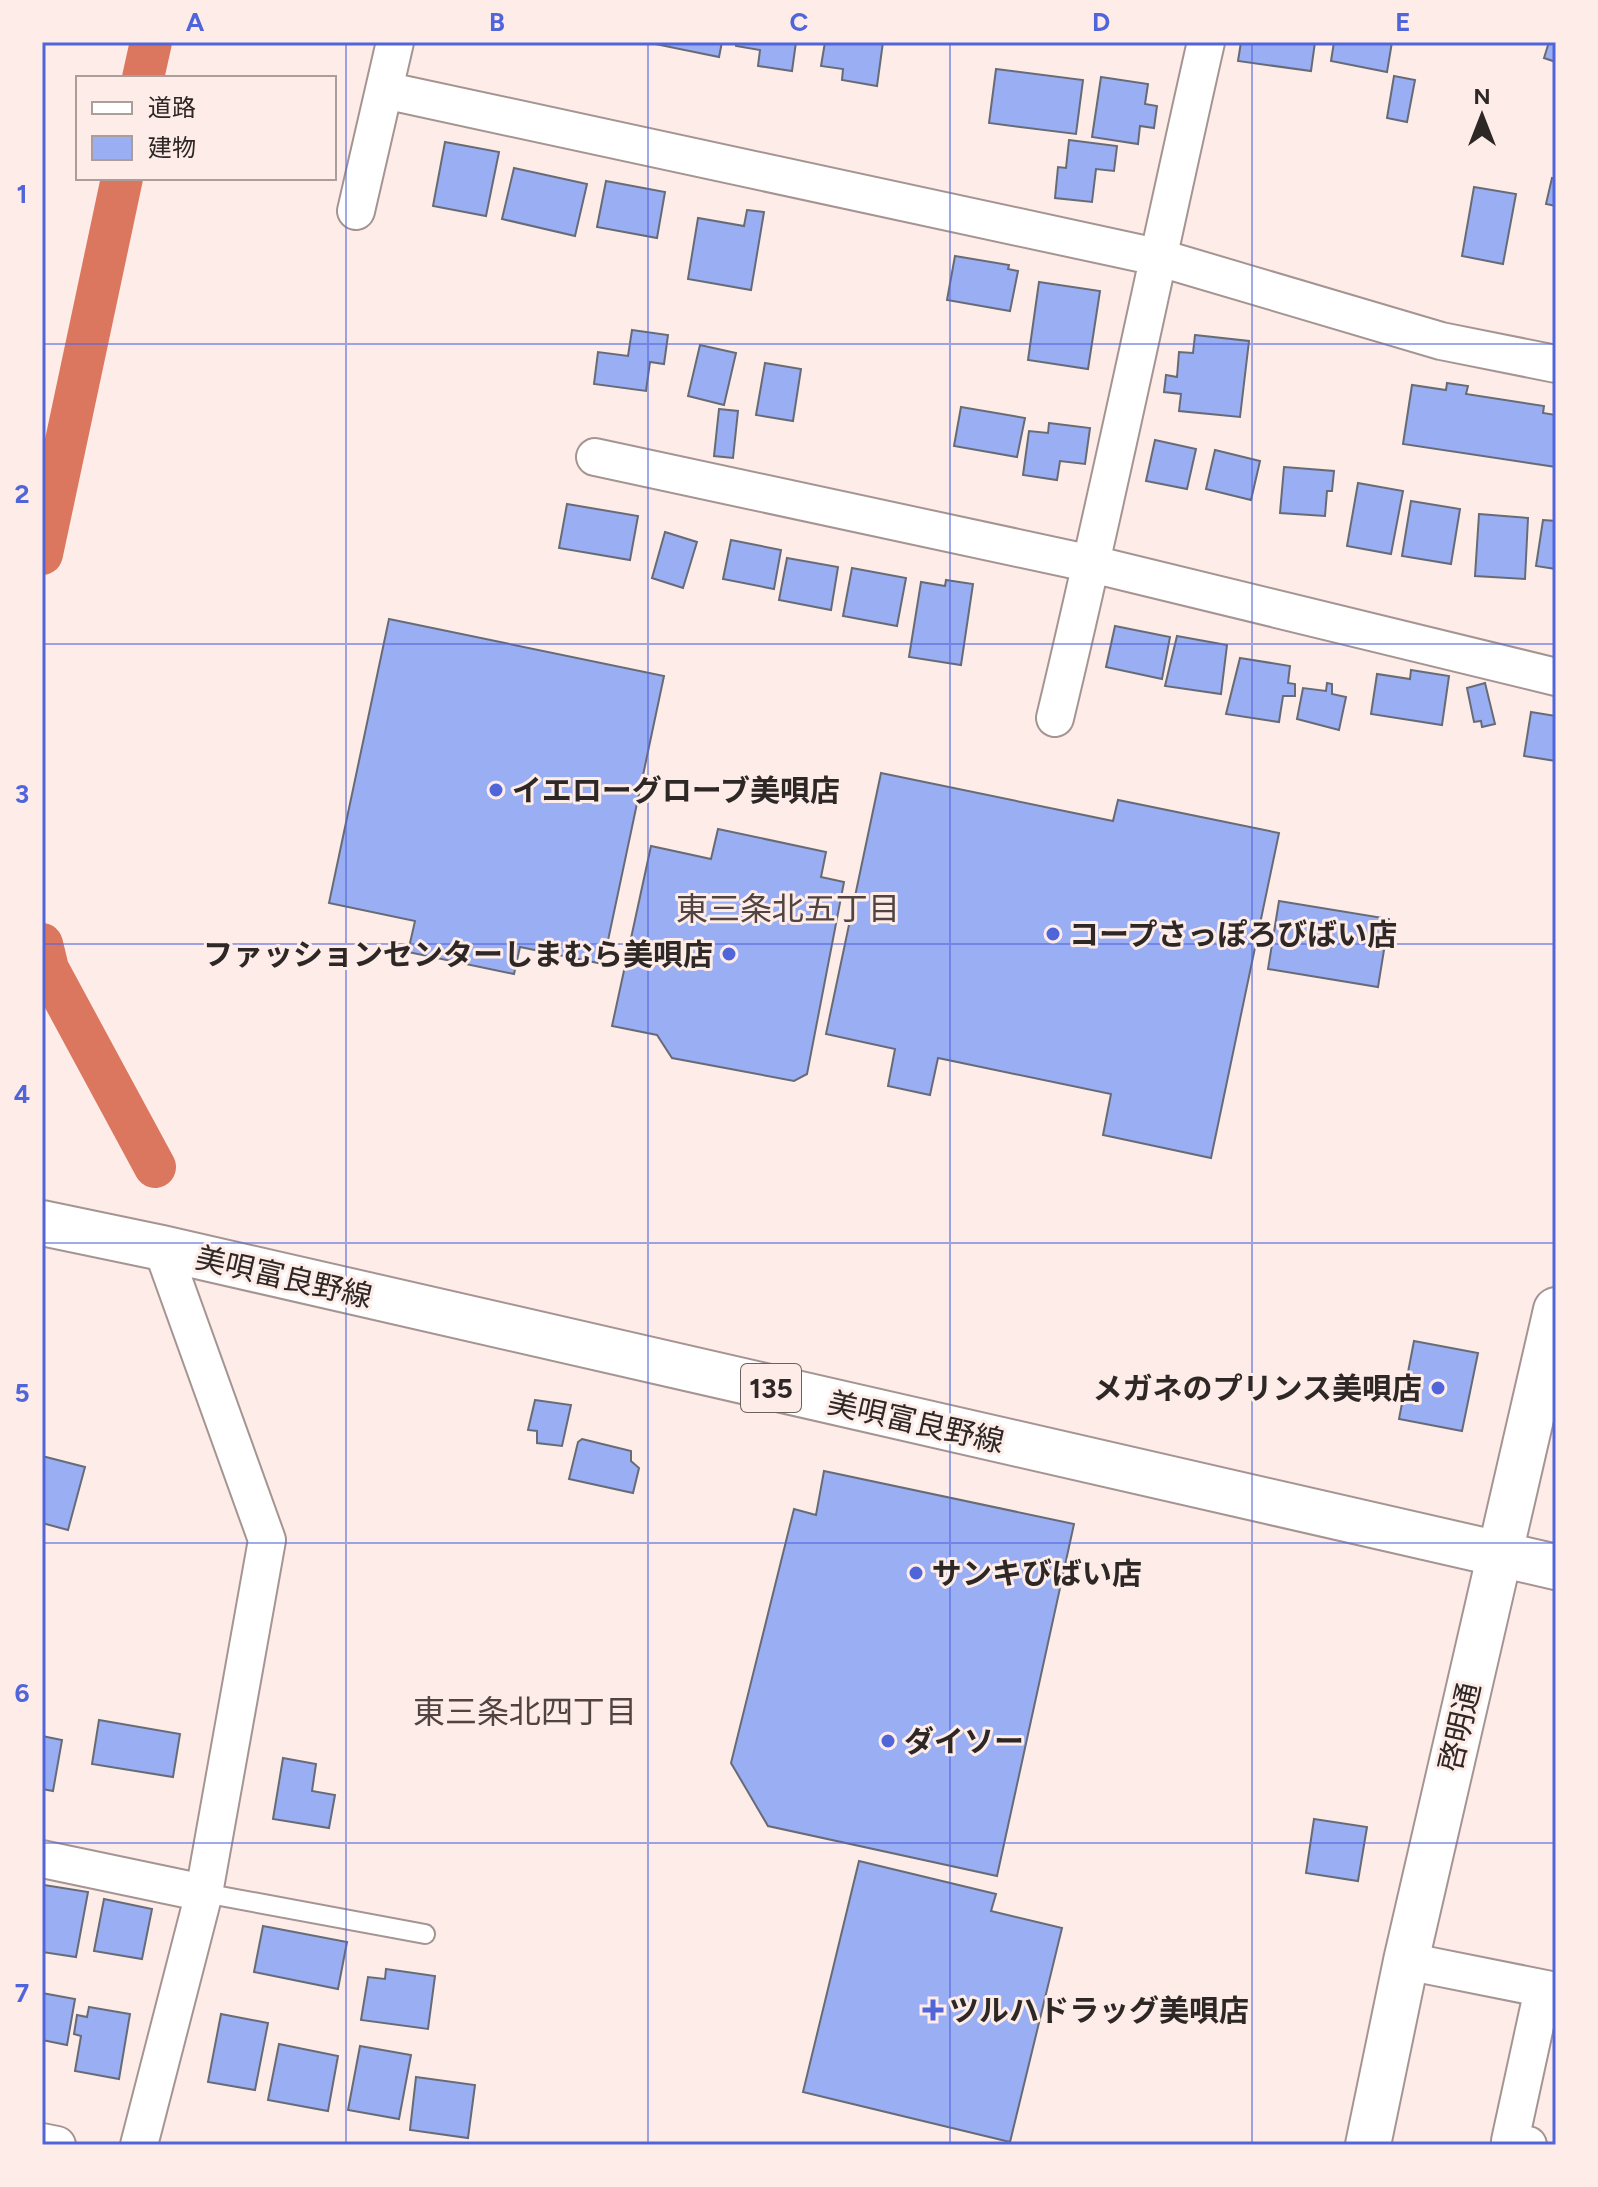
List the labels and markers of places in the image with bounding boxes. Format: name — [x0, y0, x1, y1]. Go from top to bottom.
place label: イエローグローブ美唄店 — [512, 772, 840, 809]
marker: イエローグローブ美唄店 — [487, 781, 505, 799]
place label: コープさっぽろびばい店 — [1069, 916, 1397, 953]
marker: コープさっぽろびばい店 — [1044, 925, 1062, 943]
place label: ファッションセンターしまむら美唄店 — [203, 936, 713, 973]
marker: ファッションセンターしまむら美唄店 — [720, 945, 738, 963]
place label: メガネのプリンス美唄店 — [1093, 1370, 1422, 1407]
marker: メガネのプリンス美唄店 — [1429, 1379, 1447, 1397]
place label: サンキびばい店 — [932, 1555, 1142, 1592]
marker: サンキびばい店 — [907, 1564, 925, 1582]
place label: ダイソー — [904, 1723, 1024, 1760]
marker: ダイソー — [879, 1732, 897, 1750]
place label: ツルハドラッグ美唄店 — [949, 1992, 1249, 2029]
marker: ツルハドラッグ美唄店 — [924, 2001, 942, 2019]

